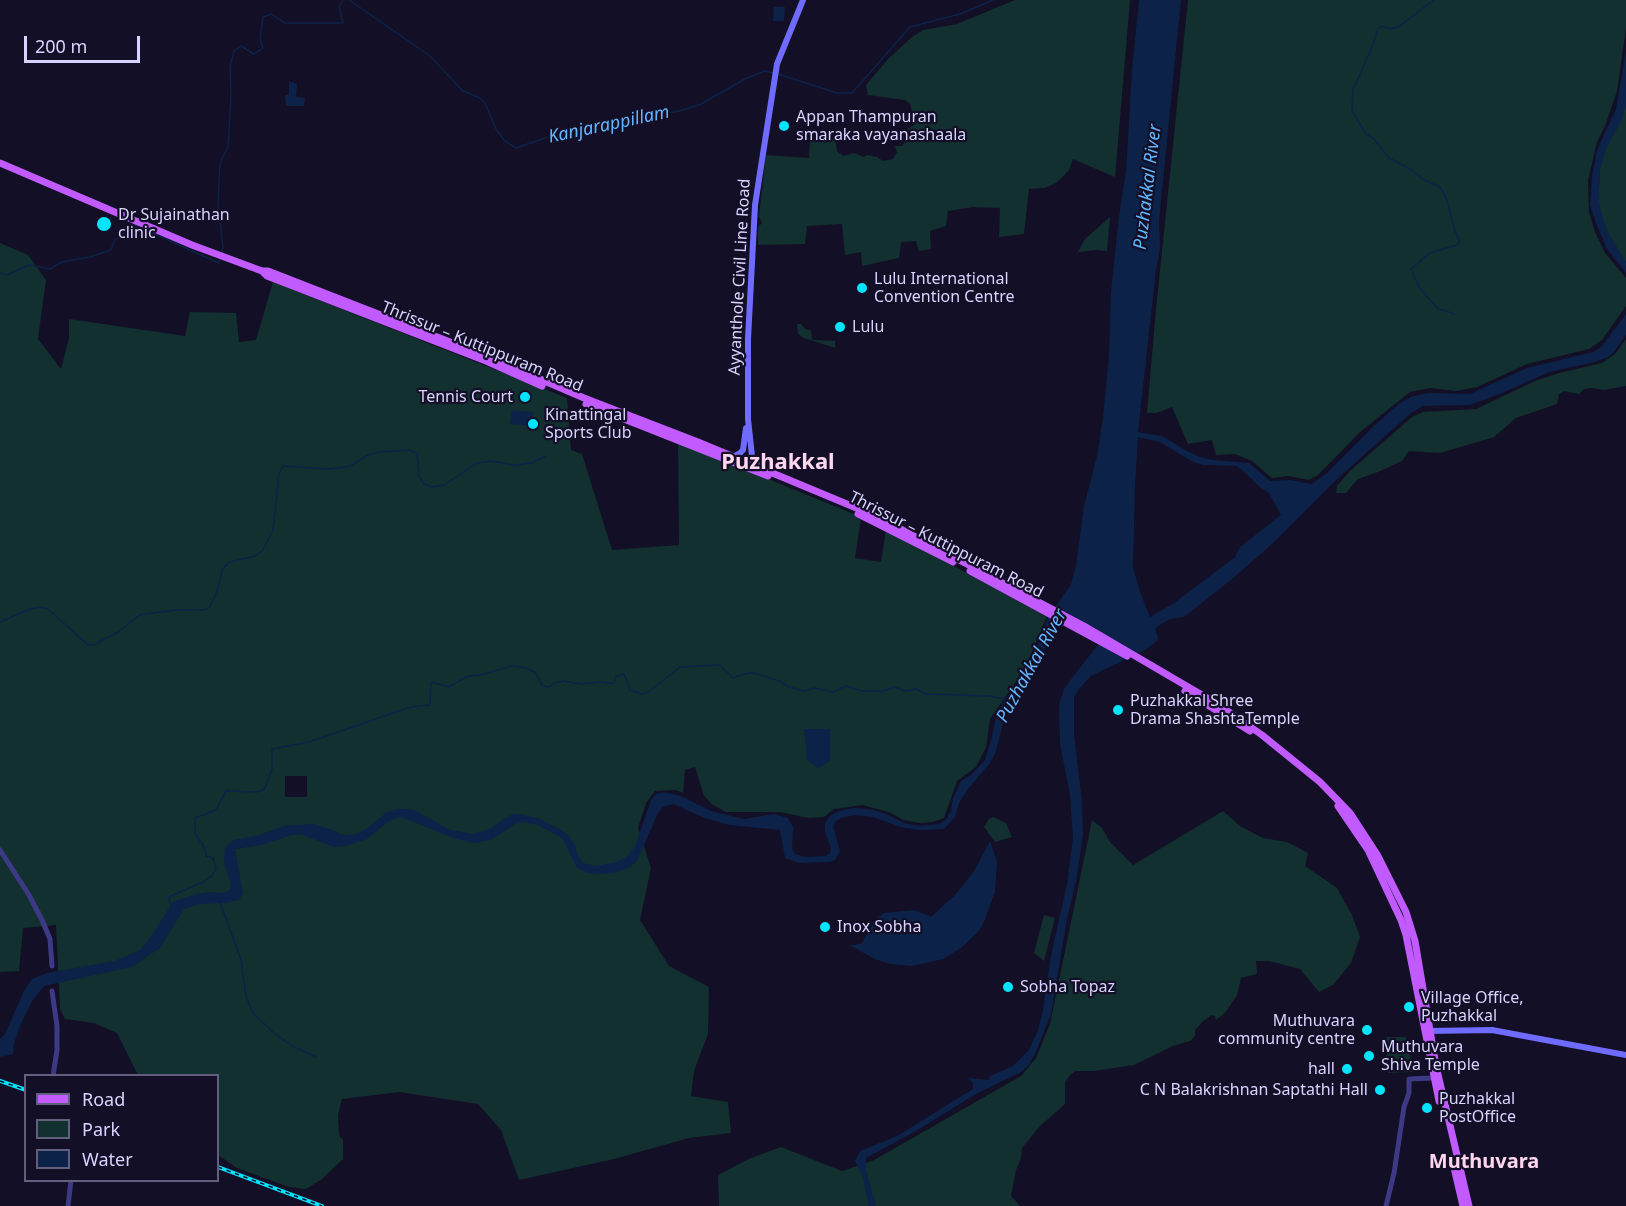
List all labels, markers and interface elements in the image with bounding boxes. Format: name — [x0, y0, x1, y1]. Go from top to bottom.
scale bar — [27, 24, 142, 62]
text: 200 m — [35, 34, 87, 58]
water label: Kanjarappillam — [546, 102, 672, 148]
place label: Appan Thampuran smaraka vayanashaala — [796, 107, 966, 145]
marker: Appan Thampuran smaraka vayanashaala — [777, 119, 791, 133]
water label: Puzhakkal River — [1130, 123, 1166, 251]
street label: Ayyanthole Civil Line Road — [725, 178, 755, 376]
place label: Dr Sujainathan clinic — [118, 205, 230, 243]
marker: Dr Sujainathan clinic — [95, 215, 113, 233]
place label: Lulu International Convention Centre — [874, 269, 1014, 307]
marker: Lulu International Convention Centre — [855, 281, 869, 295]
street label: Thrissur – Kuttippuram Road — [378, 298, 586, 396]
place label: Lulu — [852, 317, 884, 337]
marker: Lulu — [833, 320, 847, 334]
place label: Tennis Court — [418, 387, 513, 407]
marker: Tennis Court — [518, 390, 532, 404]
place label: Kinattingal Sports Club — [545, 405, 631, 443]
marker: Kinattingal Sports Club — [526, 417, 540, 431]
district label: Puzhakkal — [721, 450, 835, 476]
street label: Thrissur – Kuttippuram Road — [846, 488, 1046, 602]
water label: Puzhakkal River — [992, 606, 1072, 726]
place label: Puzhakkal Shree Drama ShashtaTemple — [1130, 691, 1300, 729]
marker: Puzhakkal Shree Drama ShashtaTemple — [1111, 703, 1125, 717]
place label: Inox Sobha — [837, 917, 921, 937]
marker: Inox Sobha — [818, 920, 832, 934]
place label: Sobha Topaz — [1020, 977, 1115, 997]
marker: Sobha Topaz — [1001, 980, 1015, 994]
place label: Village Office, Puzhakkal — [1421, 988, 1524, 1026]
marker: Village Office, Puzhakkal — [1402, 1000, 1416, 1014]
place label: Muthuvara community centre — [1218, 1011, 1355, 1049]
marker: Muthuvara community centre — [1360, 1023, 1374, 1037]
place label: Muthuvara Shiva Temple — [1381, 1037, 1480, 1075]
marker: Muthuvara Shiva Temple — [1362, 1049, 1376, 1063]
place label: hall — [1308, 1059, 1335, 1079]
marker: hall — [1340, 1062, 1354, 1076]
legend — [24, 1074, 219, 1182]
place label: C N Balakrishnan Saptathi Hall — [1140, 1080, 1368, 1100]
marker: C N Balakrishnan Saptathi Hall — [1373, 1083, 1387, 1097]
text: Road — [82, 1087, 125, 1111]
place label: Puzhakkal PostOffice — [1439, 1089, 1516, 1127]
marker: Puzhakkal PostOffice — [1420, 1101, 1434, 1115]
text: Park — [82, 1117, 120, 1141]
text: Water — [82, 1147, 133, 1171]
district label: Muthuvara — [1429, 1150, 1539, 1174]

